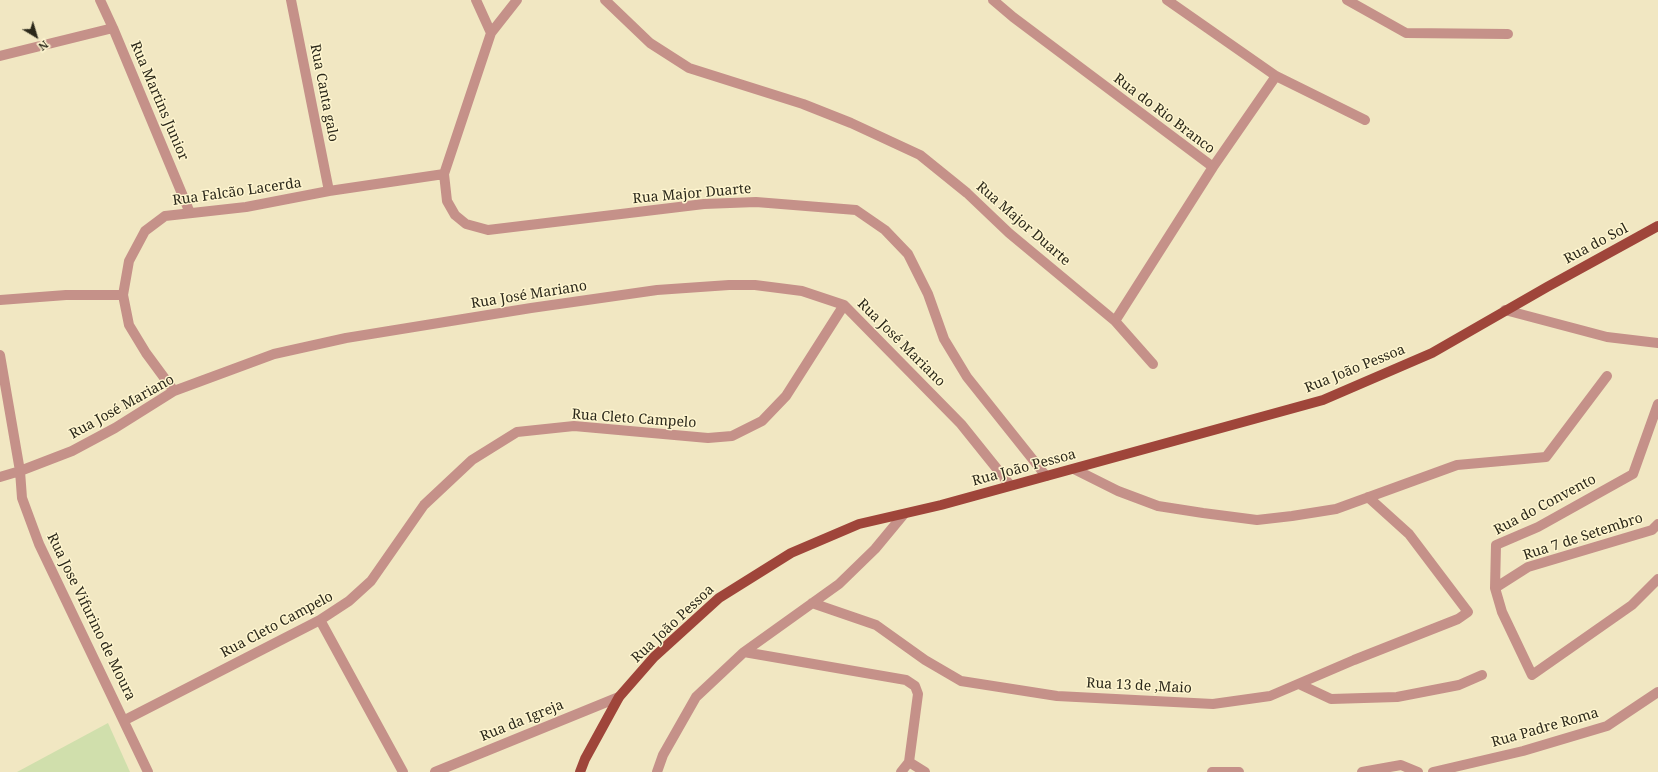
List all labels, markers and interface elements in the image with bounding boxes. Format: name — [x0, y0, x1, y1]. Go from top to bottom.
north arrow — [16, 16, 56, 56]
text: N — [36, 37, 52, 54]
street label: Rua Martins Junior — [126, 39, 192, 163]
street label: Rua Canta galo — [306, 43, 342, 143]
street label: Rua do Rio Branco — [1110, 70, 1218, 158]
street label: Rua Falcão Lacerda — [171, 175, 303, 209]
street label: Rua Major Duarte — [973, 179, 1073, 269]
street label: Rua Major Duarte — [632, 180, 752, 208]
street label: Rua do Sol — [1561, 220, 1631, 268]
street label: Rua José Mariano — [470, 278, 588, 312]
street label: Rua José Mariano — [854, 296, 948, 390]
street label: Rua João Pessoa — [1302, 341, 1408, 397]
street label: Rua José Mariano — [67, 371, 177, 443]
street label: Rua Cleto Campelo — [571, 406, 697, 432]
street label: Rua João Pessoa — [970, 446, 1078, 490]
street label: Rua do Convento — [1491, 471, 1599, 539]
street label: Rua 7 de Setembro — [1521, 510, 1645, 564]
street label: Rua Jose Vifurino de Moura — [43, 531, 139, 703]
street label: Rua João Pessoa — [628, 581, 718, 667]
street label: Rua Cleto Campelo — [218, 588, 336, 662]
street label: Rua 13 de ,Maio — [1086, 675, 1192, 697]
street label: Rua da Igreja — [478, 697, 566, 745]
street label: Rua Padre Roma — [1490, 705, 1600, 751]

